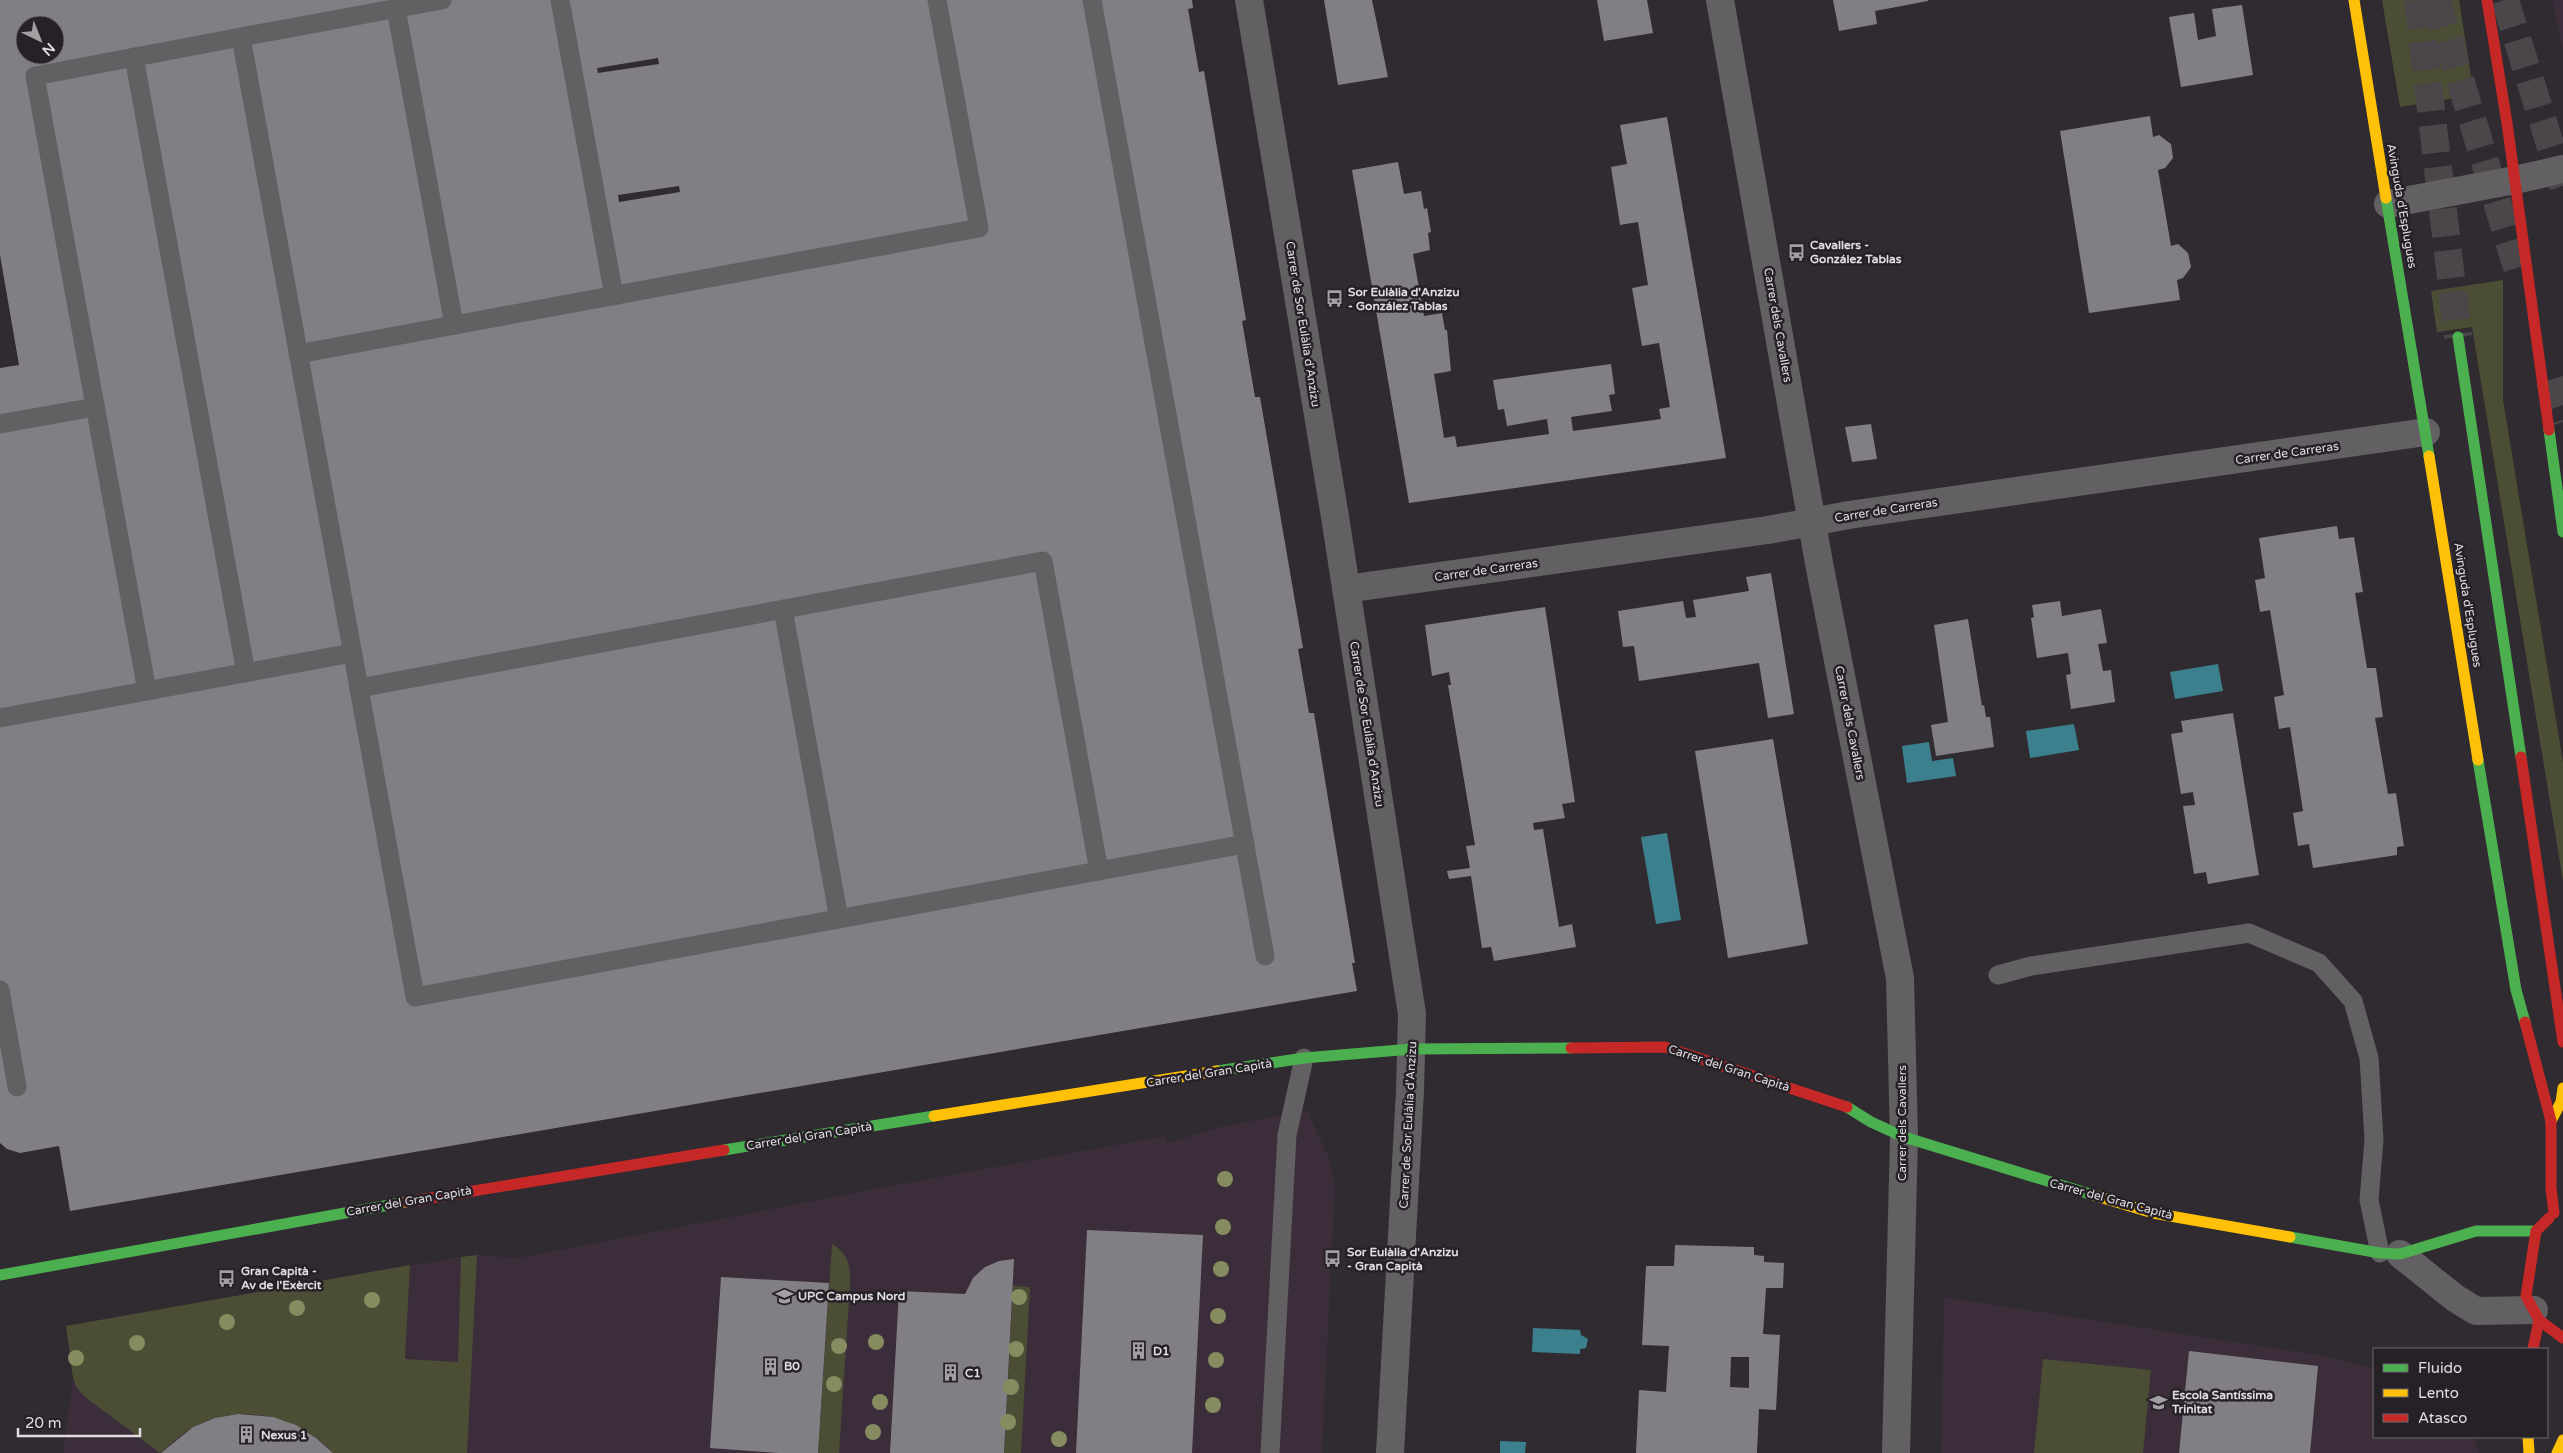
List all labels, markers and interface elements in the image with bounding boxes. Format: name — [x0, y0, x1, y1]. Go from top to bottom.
north arrow — [15, 15, 65, 65]
text: N — [39, 39, 58, 59]
street label: Avinguda d'Esplugues — [2384, 143, 2420, 270]
place label: Cavallers - González Tablas — [1810, 238, 1902, 266]
street label: Carrer de Sor Eulàlia d'Anzizu — [1283, 240, 1323, 408]
bus stop icon: Cavallers - González Tablas — [1786, 242, 1806, 262]
street label: Carrer dels Cavallers — [1761, 267, 1795, 384]
place label: Sor Eulàlia d'Anzizu - González Tablas — [1348, 285, 1459, 313]
bus stop icon: Sor Eulàlia d'Anzizu - González Tablas — [1324, 289, 1344, 309]
street label: Carrer de Carreras — [2234, 439, 2340, 467]
street label: Carrer de Carreras — [1834, 495, 1939, 525]
street label: Avinguda d'Esplugues — [2451, 541, 2485, 669]
street label: Carrer de Carreras — [1433, 556, 1539, 584]
street label: Carrer de Sor Eulàlia d'Anzizu — [1347, 640, 1387, 808]
street label: Carrer dels Cavallers — [1832, 665, 1868, 781]
street label: Carrer de Sor Eulàlia d'Anzizu — [1397, 1041, 1419, 1209]
street label: Carrer del Gran Capità — [1666, 1042, 1792, 1094]
street label: Carrer del Gran Capità — [1145, 1056, 1273, 1090]
street label: Carrer dels Cavallers — [1895, 1065, 1909, 1181]
street label: Carrer del Gran Capità — [745, 1119, 873, 1153]
street label: Carrer del Gran Capità — [2048, 1176, 2174, 1222]
street label: Carrer del Gran Capità — [345, 1183, 473, 1219]
place label: Sor Eulàlia d'Anzizu - Gran Capità — [1347, 1245, 1458, 1274]
bus stop icon: Sor Eulàlia d'Anzizu - Gran Capità — [1323, 1249, 1343, 1269]
place label: Gran Capità - Av de l'Exèrcit — [241, 1264, 322, 1292]
bus stop icon: Gran Capità - Av de l'Exèrcit — [217, 1268, 237, 1288]
school or university icon: UPC Campus Nord — [774, 1286, 794, 1306]
place label: UPC Campus Nord — [798, 1289, 905, 1304]
building icon: D1 — [1129, 1341, 1149, 1361]
place label: D1 — [1153, 1344, 1170, 1358]
legend — [2373, 1348, 2548, 1438]
building icon: B0 — [760, 1356, 780, 1376]
place label: B0 — [784, 1359, 800, 1373]
text: Fluido — [2418, 1359, 2462, 1377]
building icon: C1 — [941, 1363, 961, 1383]
place label: C1 — [965, 1366, 981, 1380]
text: Lento — [2418, 1384, 2459, 1402]
place label: Escola Santíssima Trinitat — [2171, 1388, 2273, 1416]
school or university icon: Escola Santíssima Trinitat — [2148, 1392, 2168, 1412]
scale bar — [18, 1406, 140, 1438]
text: Atasco — [2418, 1409, 2467, 1427]
text: 20 m — [25, 1414, 62, 1432]
building icon: Nexus 1 — [237, 1425, 257, 1445]
place label: Nexus 1 — [261, 1428, 307, 1442]

